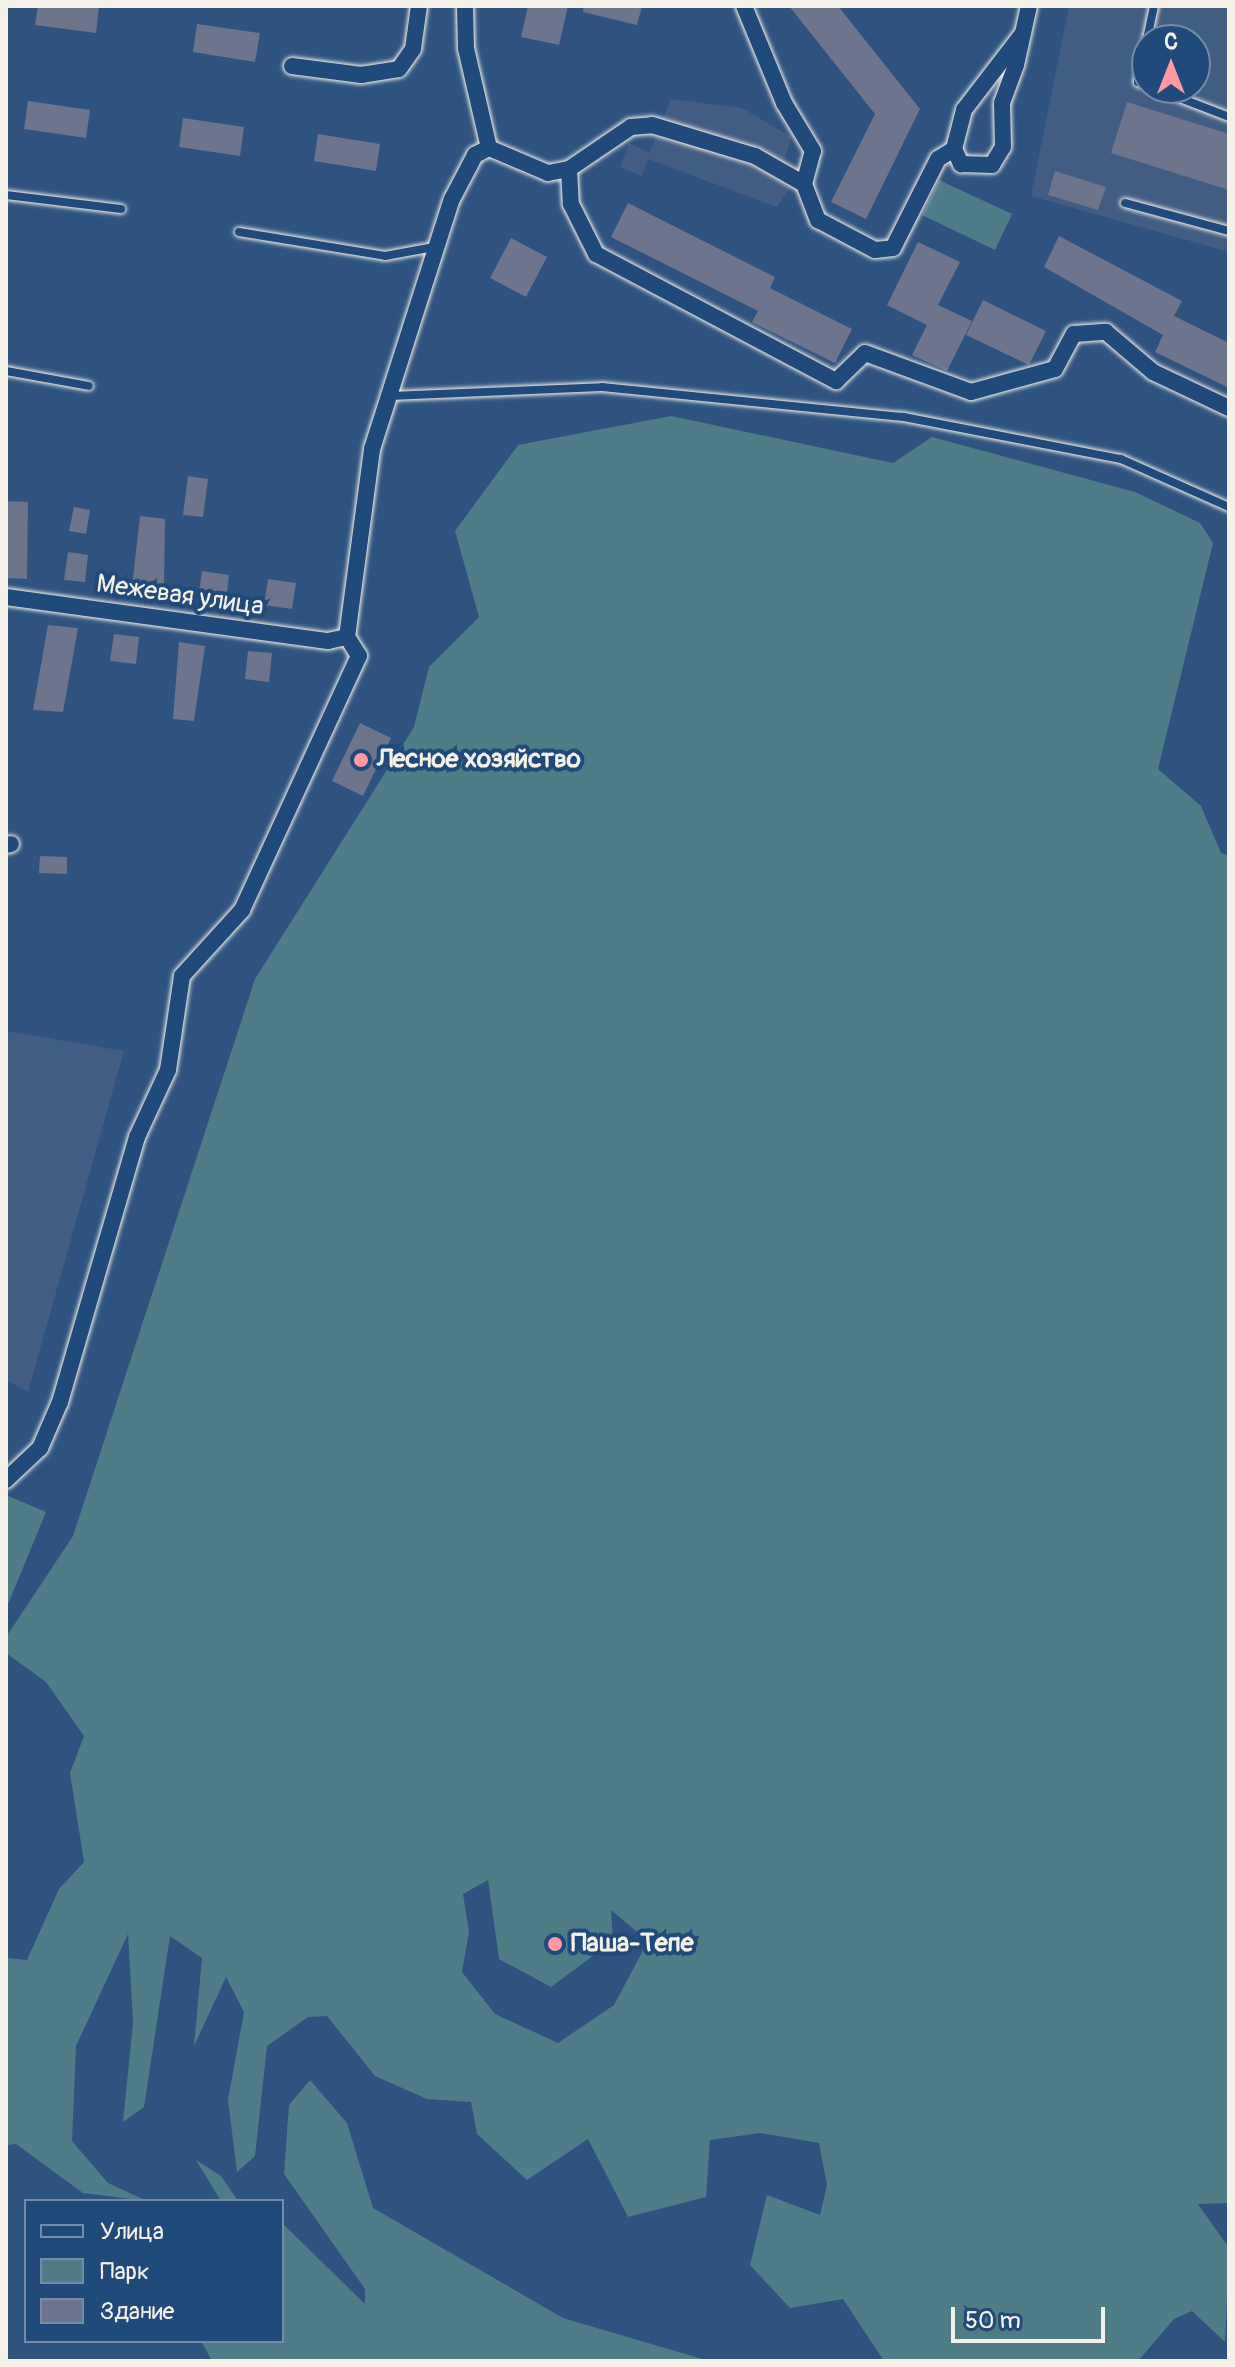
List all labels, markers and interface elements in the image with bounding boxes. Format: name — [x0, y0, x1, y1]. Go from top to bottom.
north arrow — [1131, 24, 1211, 104]
text: С — [1164, 28, 1178, 56]
street label: Межевая улица — [94, 569, 266, 623]
place label: Лесное хозяйство — [377, 744, 581, 776]
marker: Лесное хозяйство — [352, 751, 370, 769]
place label: Паша-Тепе — [571, 1928, 694, 1960]
marker: Паша-Тепе — [546, 1935, 564, 1953]
legend — [24, 2199, 284, 2343]
text: Улица — [100, 2217, 164, 2246]
text: Парк — [100, 2257, 149, 2286]
scale bar — [955, 2291, 1109, 2341]
text: Здание — [100, 2297, 174, 2326]
text: 50 m — [965, 2306, 1021, 2335]

